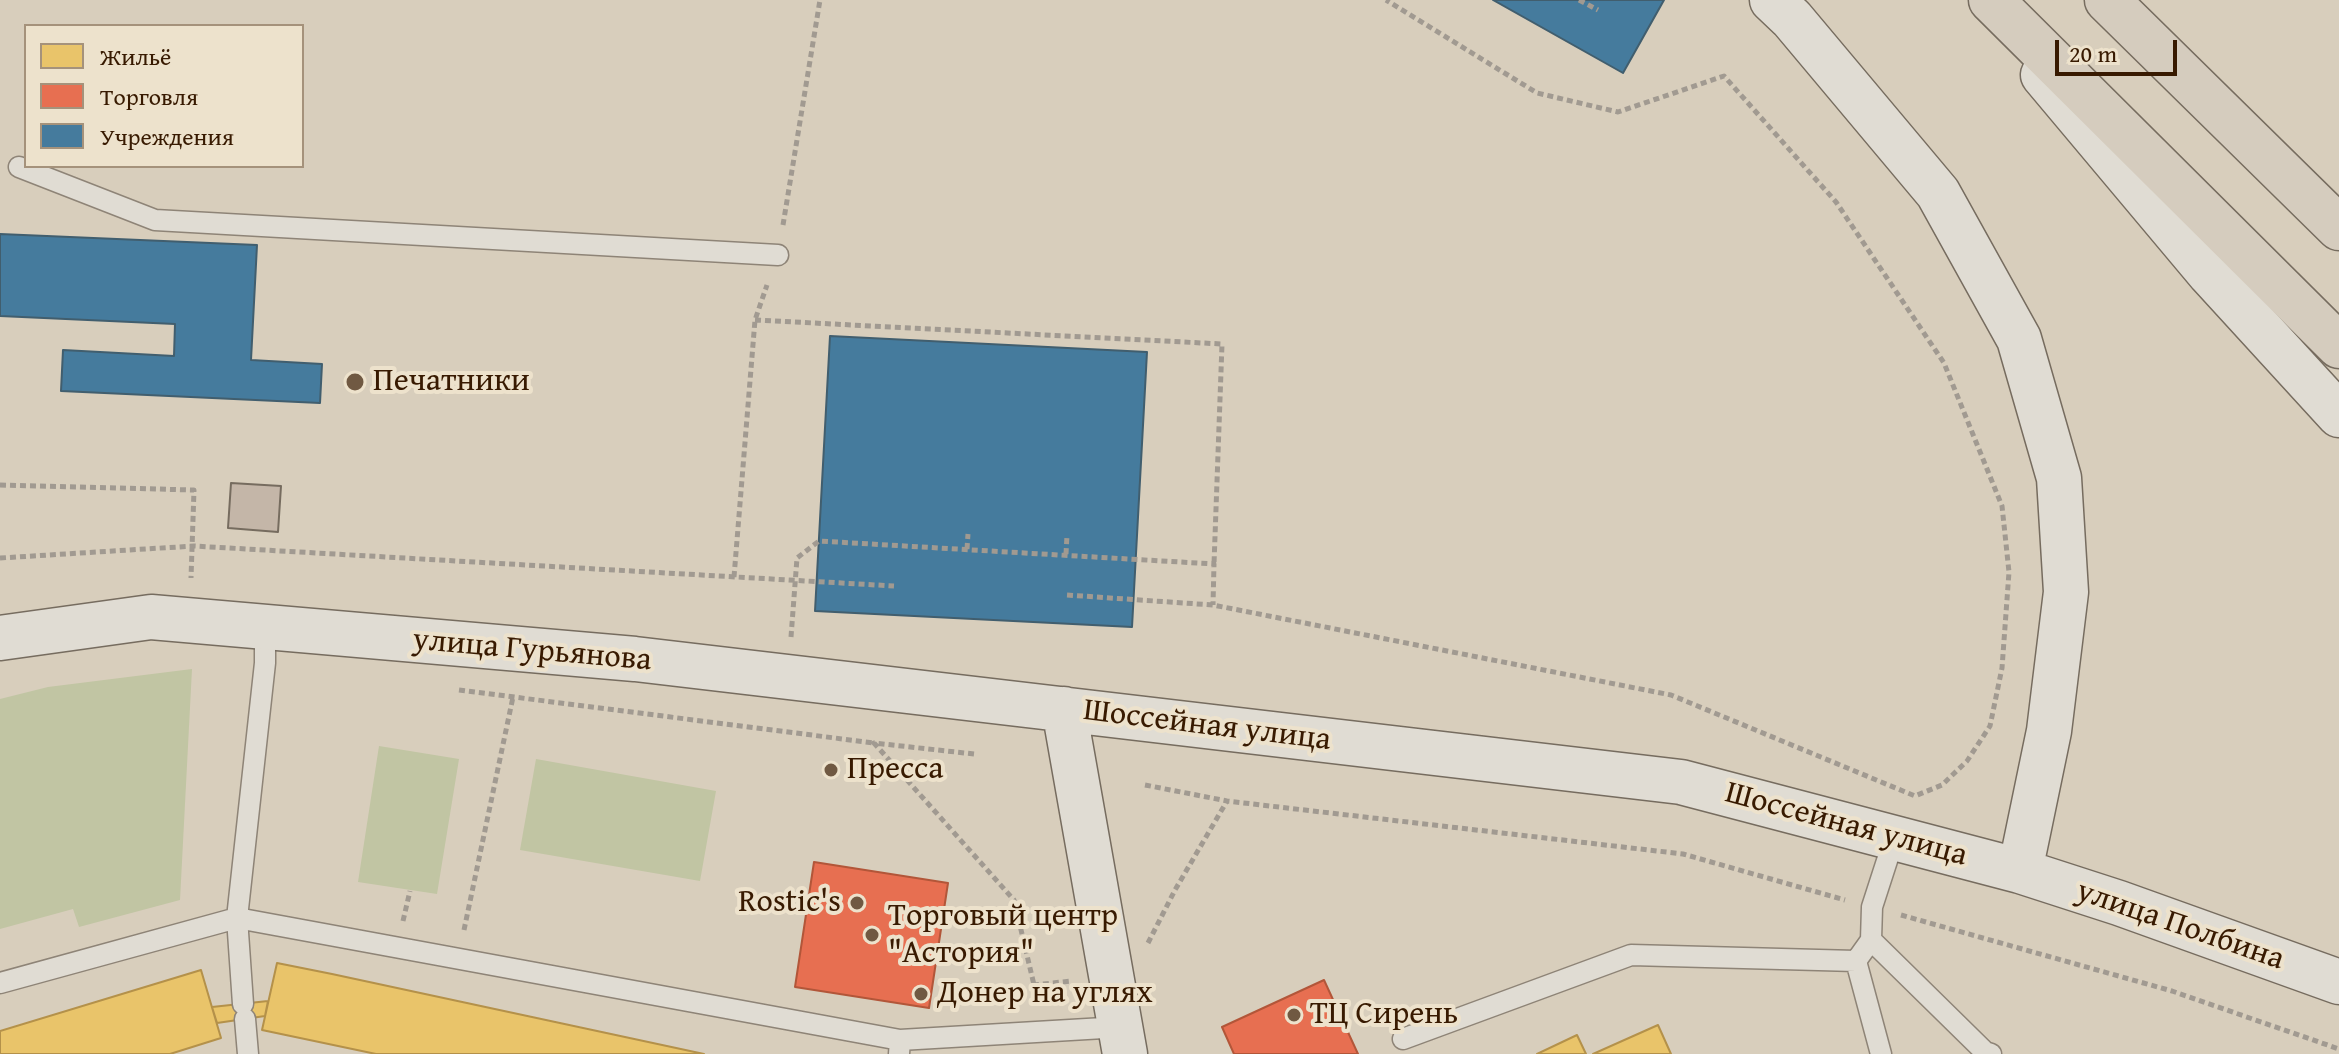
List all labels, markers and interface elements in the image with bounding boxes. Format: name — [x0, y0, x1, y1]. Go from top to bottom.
legend — [24, 24, 304, 168]
scale bar — [2059, 24, 2181, 74]
text: 20 m — [2069, 36, 2117, 71]
text: Жильё — [100, 39, 171, 74]
text: Торговля — [100, 79, 198, 114]
text: Учреждения — [100, 119, 234, 154]
place label: Печатники — [373, 363, 530, 401]
marker: Печатники — [344, 371, 366, 393]
street label: улица Гурьянова — [411, 621, 653, 681]
street label: Шоссейная улица — [1081, 692, 1333, 760]
place label: Пресса — [847, 751, 944, 789]
marker: Пресса — [822, 761, 840, 779]
street label: Шоссейная улица — [1721, 774, 1971, 876]
street label: улица Полбина — [2071, 872, 2289, 980]
place label: Rostic's — [738, 884, 841, 922]
marker: Rostic's — [848, 894, 866, 912]
place label: Торговый центр "Астория" — [888, 898, 1118, 973]
marker: Торговый центр "Астория" — [863, 926, 881, 944]
place label: Донер на углях — [937, 975, 1152, 1013]
marker: Донер на углях — [912, 985, 930, 1003]
place label: ТЦ Сирень — [1310, 996, 1458, 1034]
marker: ТЦ Сирень — [1285, 1006, 1303, 1024]

